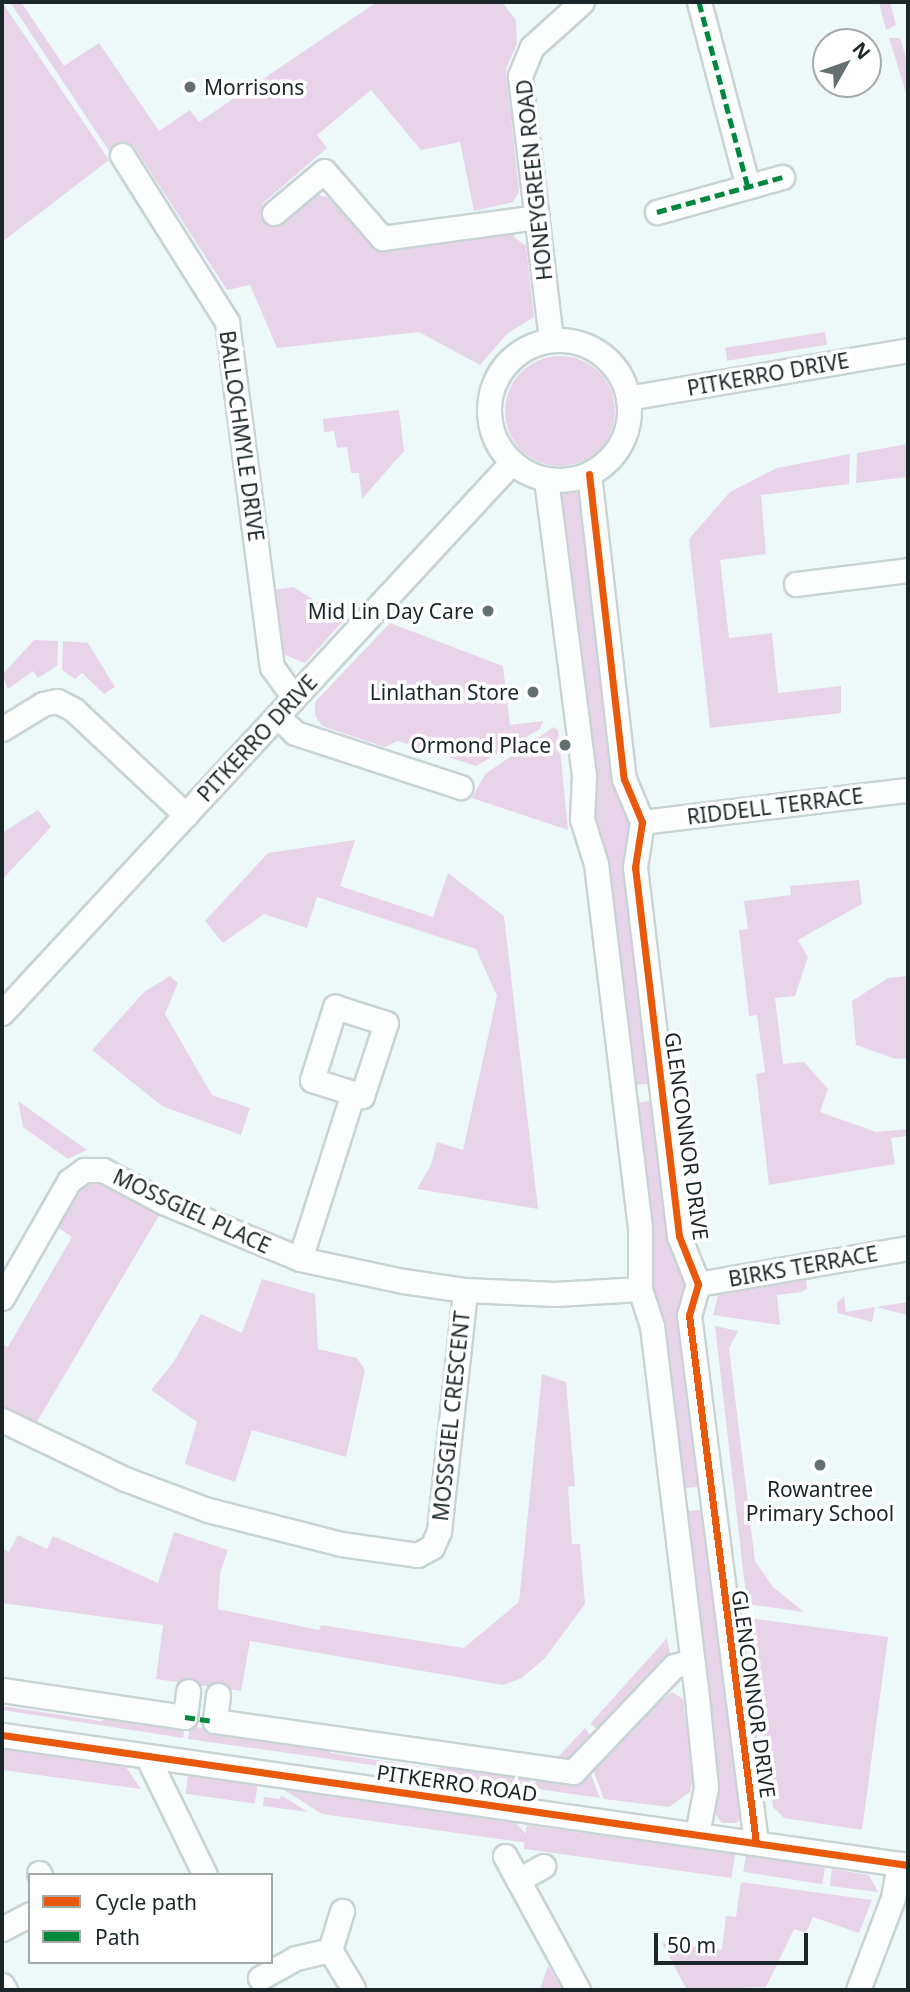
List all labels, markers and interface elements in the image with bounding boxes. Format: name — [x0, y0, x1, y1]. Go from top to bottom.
north arrow — [812, 28, 882, 98]
text: N — [847, 37, 876, 65]
place label: Morrisons — [204, 74, 304, 100]
street label: HONEYGREEN ROAD — [511, 78, 557, 282]
marker: Morrisons — [182, 79, 198, 95]
street label: BALLOCHMYLE DRIVE — [215, 329, 269, 543]
street label: PITKERRO DRIVE — [685, 347, 851, 401]
place label: Mid Lin Day Care — [308, 598, 474, 624]
marker: Mid Lin Day Care — [480, 603, 496, 619]
street label: PITKERRO DRIVE — [192, 669, 322, 807]
place label: Linlathan Store — [370, 679, 519, 705]
marker: Linlathan Store — [525, 684, 541, 700]
place label: Ormond Place — [410, 732, 551, 758]
marker: Ormond Place — [557, 737, 573, 753]
street label: RIDDELL TERRACE — [685, 783, 865, 829]
street label: GLENCONNOR DRIVE — [660, 1030, 714, 1242]
street label: MOSSGIEL PLACE — [109, 1164, 275, 1258]
street label: BIRKS TERRACE — [726, 1240, 880, 1292]
street label: MOSSGIEL CRESCENT — [427, 1310, 475, 1522]
marker: Rowantree Primary School — [812, 1457, 828, 1473]
place label: Rowantree Primary School — [746, 1476, 894, 1526]
street label: GLENCONNOR DRIVE — [727, 1588, 781, 1800]
street label: PITKERRO ROAD — [375, 1759, 539, 1807]
legend — [28, 1873, 273, 1964]
text: Cycle path — [95, 1888, 197, 1916]
scale bar — [658, 1918, 812, 1962]
text: Path — [95, 1923, 140, 1951]
text: 50 m — [667, 1931, 716, 1959]

